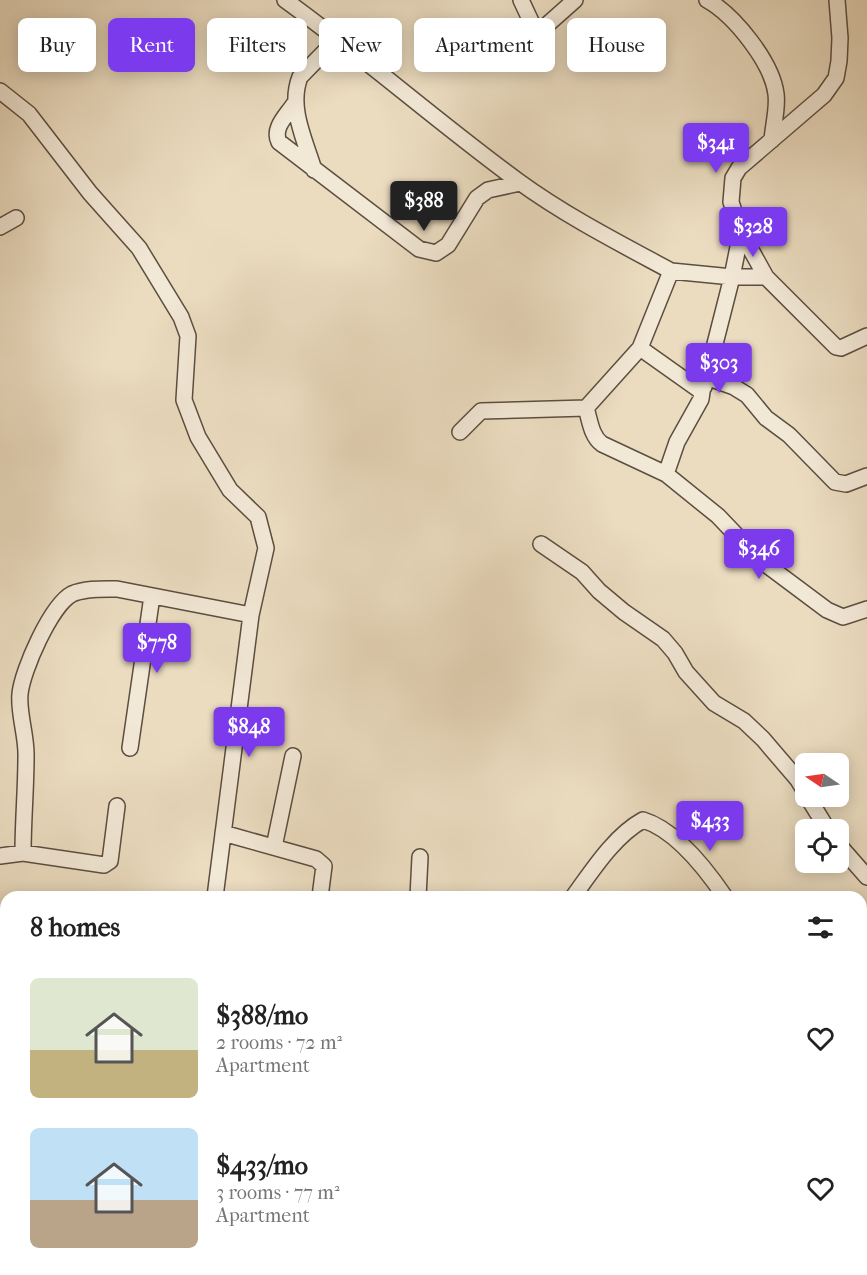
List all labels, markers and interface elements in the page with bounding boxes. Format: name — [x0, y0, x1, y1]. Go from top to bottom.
chip: Buy — [18, 18, 96, 72]
chip: Rent — [108, 18, 195, 72]
chip: Filters — [207, 18, 307, 72]
chip: New — [319, 18, 402, 72]
chip: Apartment — [414, 18, 555, 72]
chip: House — [567, 18, 666, 72]
pin: $341 — [680, 123, 752, 174]
text: $341 — [697, 131, 735, 154]
pin: $388 — [388, 181, 460, 232]
text: $388 — [404, 189, 444, 212]
pin: $328 — [717, 207, 789, 258]
text: $328 — [733, 215, 773, 238]
pin: $303 — [683, 343, 755, 394]
text: $303 — [700, 351, 738, 374]
pin: $346 — [723, 529, 795, 580]
text: $346 — [738, 537, 780, 560]
pin: $778 — [121, 623, 193, 674]
text: $778 — [137, 631, 177, 654]
pin: $848 — [213, 707, 285, 758]
text: $848 — [228, 715, 270, 738]
north arrow — [795, 753, 849, 807]
map controls — [795, 753, 849, 873]
pin: $433 — [674, 801, 746, 852]
text: $433 — [690, 809, 730, 832]
button: locate — [795, 819, 849, 873]
icon: filters — [804, 911, 837, 944]
text: 8 homes — [30, 912, 120, 943]
text: $388/mo — [216, 1000, 308, 1031]
icon: home — [78, 1002, 150, 1074]
icon: heart — [804, 1022, 837, 1055]
text: 2 rooms · 72 m² — [216, 1031, 342, 1054]
text: Apartment — [216, 1054, 310, 1077]
text: $433/mo — [216, 1150, 308, 1181]
icon: home — [78, 1152, 150, 1224]
icon: heart — [804, 1172, 837, 1205]
text: 3 rooms · 77 m² — [216, 1181, 340, 1204]
text: Apartment — [216, 1204, 310, 1227]

